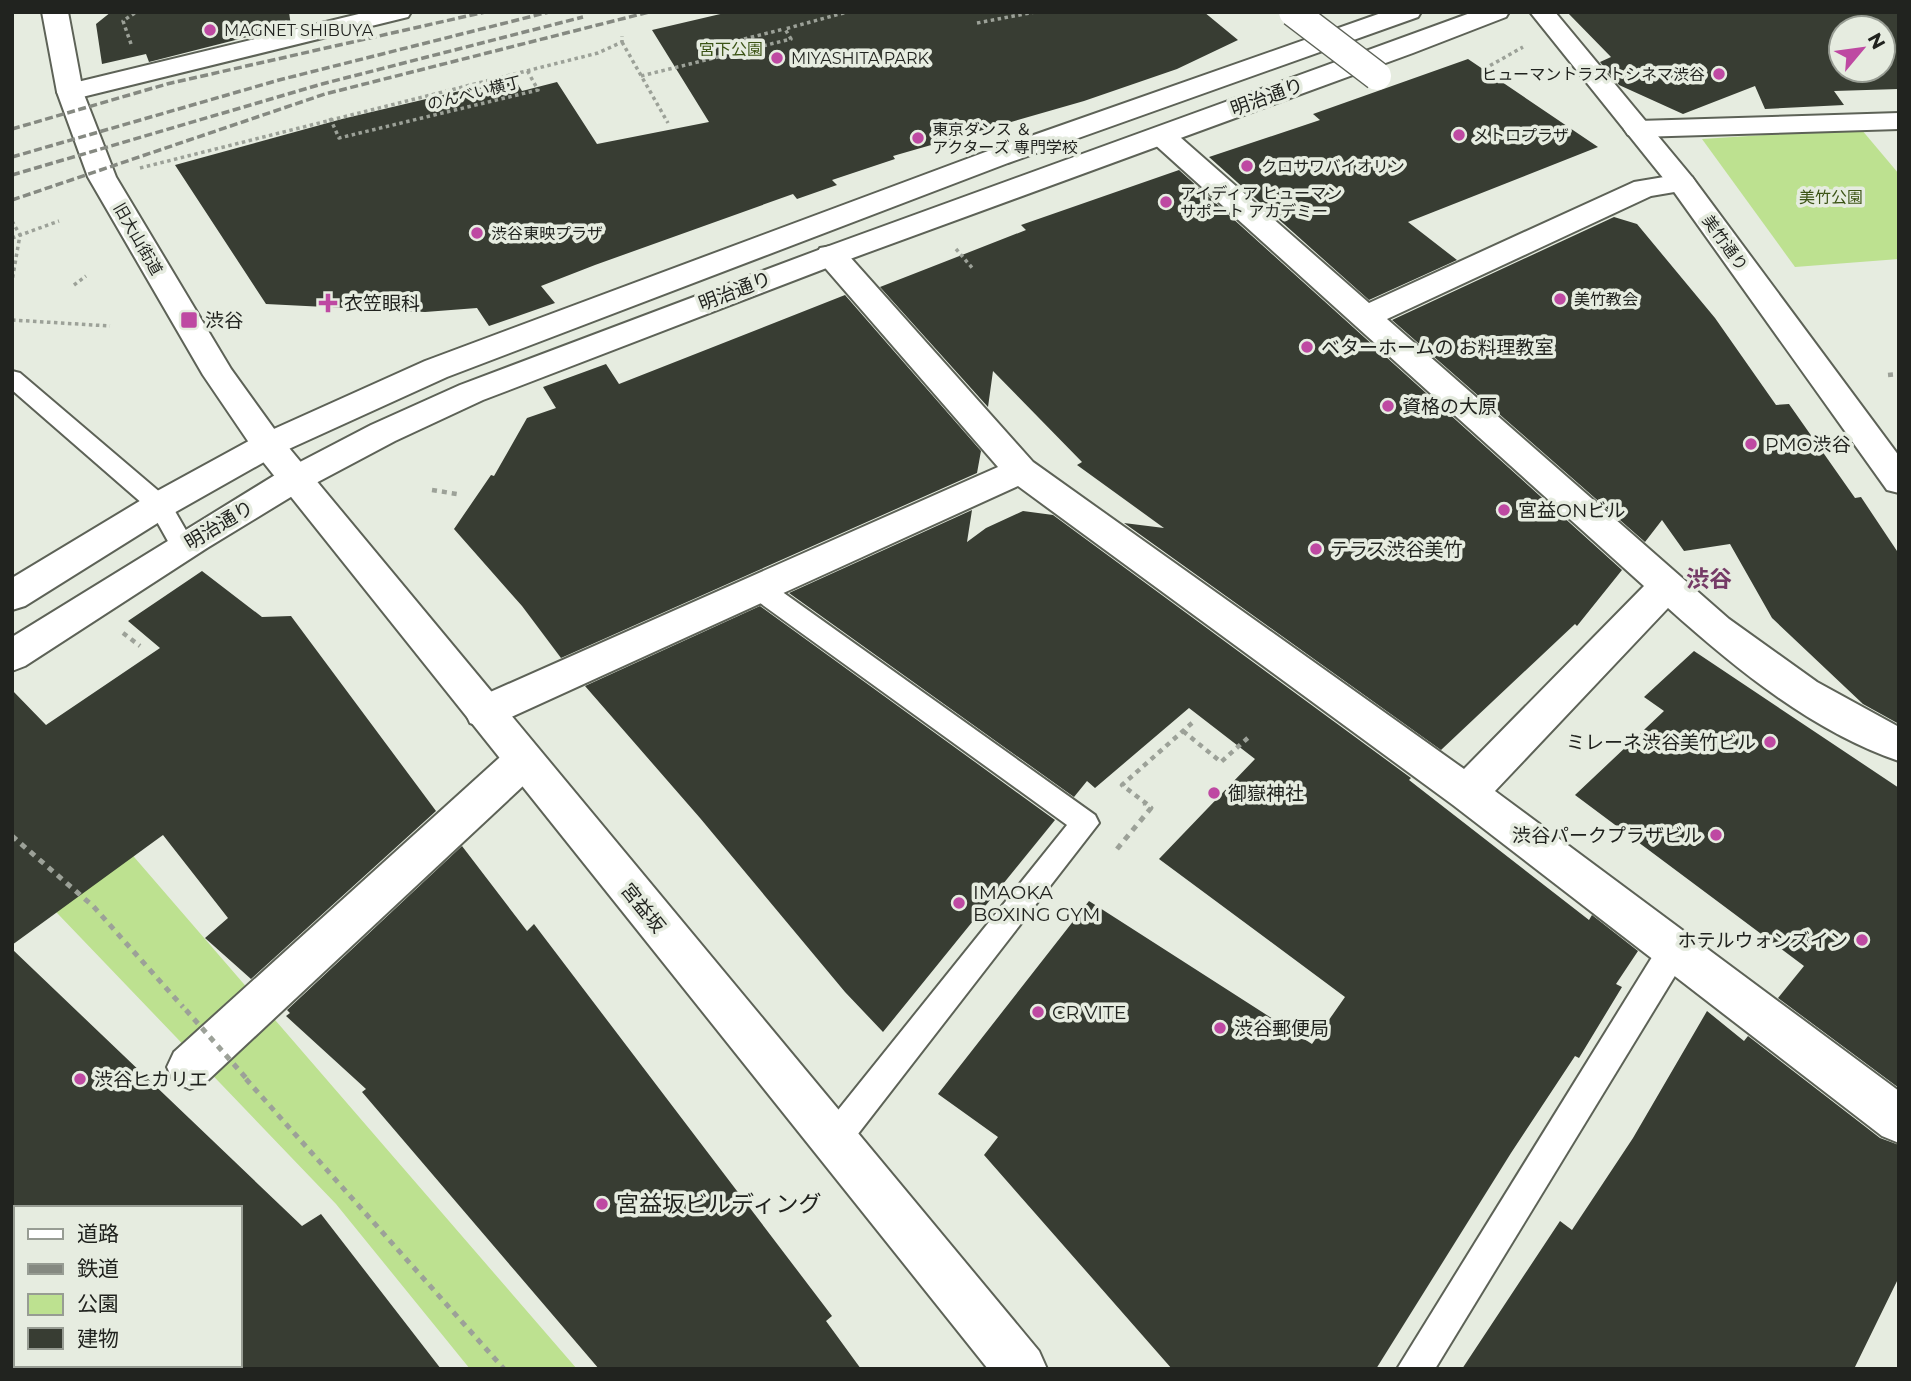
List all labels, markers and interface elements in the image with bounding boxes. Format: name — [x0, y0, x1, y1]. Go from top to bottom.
north arrow — [1827, 14, 1897, 84]
place label: MAGNET SHIBUYA — [224, 21, 374, 40]
marker: MAGNET SHIBUYA — [202, 22, 218, 38]
text: N — [1863, 29, 1890, 53]
park label: 宮下公園 — [699, 40, 763, 59]
place label: MIYASHITA PARK — [791, 49, 930, 68]
marker: MIYASHITA PARK — [769, 50, 785, 66]
place label: ヒューマントラストシネマ渋谷 — [1481, 65, 1705, 84]
marker: ヒューマントラストシネマ渋谷 — [1711, 66, 1727, 82]
street label: のんべい横丁 — [425, 72, 523, 114]
street label: 明治通り — [1227, 73, 1307, 121]
place label: 東京ダンス ＆ アクターズ 専門学校 — [932, 120, 1078, 157]
place label: メトロプラザ — [1473, 126, 1569, 145]
marker: メトロプラザ — [1451, 127, 1467, 143]
marker: 東京ダンス ＆ アクターズ 専門学校 — [910, 130, 926, 146]
place label: クロサワバイオリン — [1261, 157, 1405, 176]
marker: クロサワバイオリン — [1239, 158, 1255, 174]
place label: アイディア ヒューマン サポート アカデミー — [1180, 184, 1342, 221]
park label: 美竹公園 — [1799, 188, 1863, 207]
marker: アイディア ヒューマン サポート アカデミー — [1158, 194, 1174, 210]
street label: 旧大山街道 — [110, 200, 166, 278]
street label: 美竹通り — [1699, 212, 1751, 274]
place label: 渋谷東映プラザ — [491, 224, 603, 243]
marker: 渋谷東映プラザ — [469, 225, 485, 241]
street label: 明治通り — [695, 267, 775, 315]
place label: 美竹教会 — [1574, 290, 1638, 309]
marker: 美竹教会 — [1552, 291, 1568, 307]
place label: 衣笠眼科 — [344, 292, 420, 315]
marker: 衣笠眼科 — [318, 293, 338, 313]
place label: 渋谷 — [205, 309, 243, 332]
marker: 渋谷 — [179, 310, 199, 330]
place label: ベターホームの お料理教室 — [1321, 336, 1553, 359]
marker: ベターホームの お料理教室 — [1299, 339, 1315, 355]
place label: 資格の大原 — [1402, 395, 1497, 418]
marker: 資格の大原 — [1380, 398, 1396, 414]
place label: PMO渋谷 — [1765, 433, 1851, 456]
marker: PMO渋谷 — [1743, 436, 1759, 452]
street label: 明治通り — [180, 496, 258, 554]
place label: 宮益ONビル — [1518, 499, 1625, 522]
marker: 宮益ONビル — [1496, 502, 1512, 518]
place label: テラス渋谷美竹 — [1330, 538, 1463, 561]
marker: テラス渋谷美竹 — [1308, 541, 1324, 557]
district label: 渋谷 — [1686, 565, 1732, 593]
place label: ミレーネ渋谷美竹ビル — [1566, 731, 1756, 754]
marker: ミレーネ渋谷美竹ビル — [1762, 734, 1778, 750]
place label: 御嶽神社 — [1228, 782, 1304, 805]
marker: 御嶽神社 — [1206, 785, 1222, 801]
place label: 渋谷パークプラザビル — [1512, 824, 1702, 847]
marker: 渋谷パークプラザビル — [1708, 827, 1724, 843]
street label: 宮益坂 — [616, 879, 670, 937]
place label: IMAOKA BOXING GYM — [973, 881, 1100, 926]
marker: IMAOKA BOXING GYM — [951, 895, 967, 911]
place label: ホテルウォンズイン — [1677, 929, 1848, 952]
marker: ホテルウォンズイン — [1854, 932, 1870, 948]
place label: CR VITE — [1052, 1001, 1127, 1024]
marker: CR VITE — [1030, 1004, 1046, 1020]
place label: 渋谷郵便局 — [1234, 1017, 1329, 1040]
marker: 渋谷郵便局 — [1212, 1020, 1228, 1036]
place label: 渋谷ヒカリエ — [94, 1068, 208, 1091]
marker: 渋谷ヒカリエ — [72, 1071, 88, 1087]
place label: 宮益坂ビルディング — [616, 1190, 821, 1218]
marker: 宮益坂ビルディング — [594, 1196, 610, 1212]
legend — [14, 1206, 242, 1367]
text: 道路 — [77, 1221, 119, 1246]
text: 鉄道 — [77, 1256, 119, 1281]
text: 公園 — [77, 1291, 119, 1316]
text: 建物 — [77, 1326, 119, 1351]

